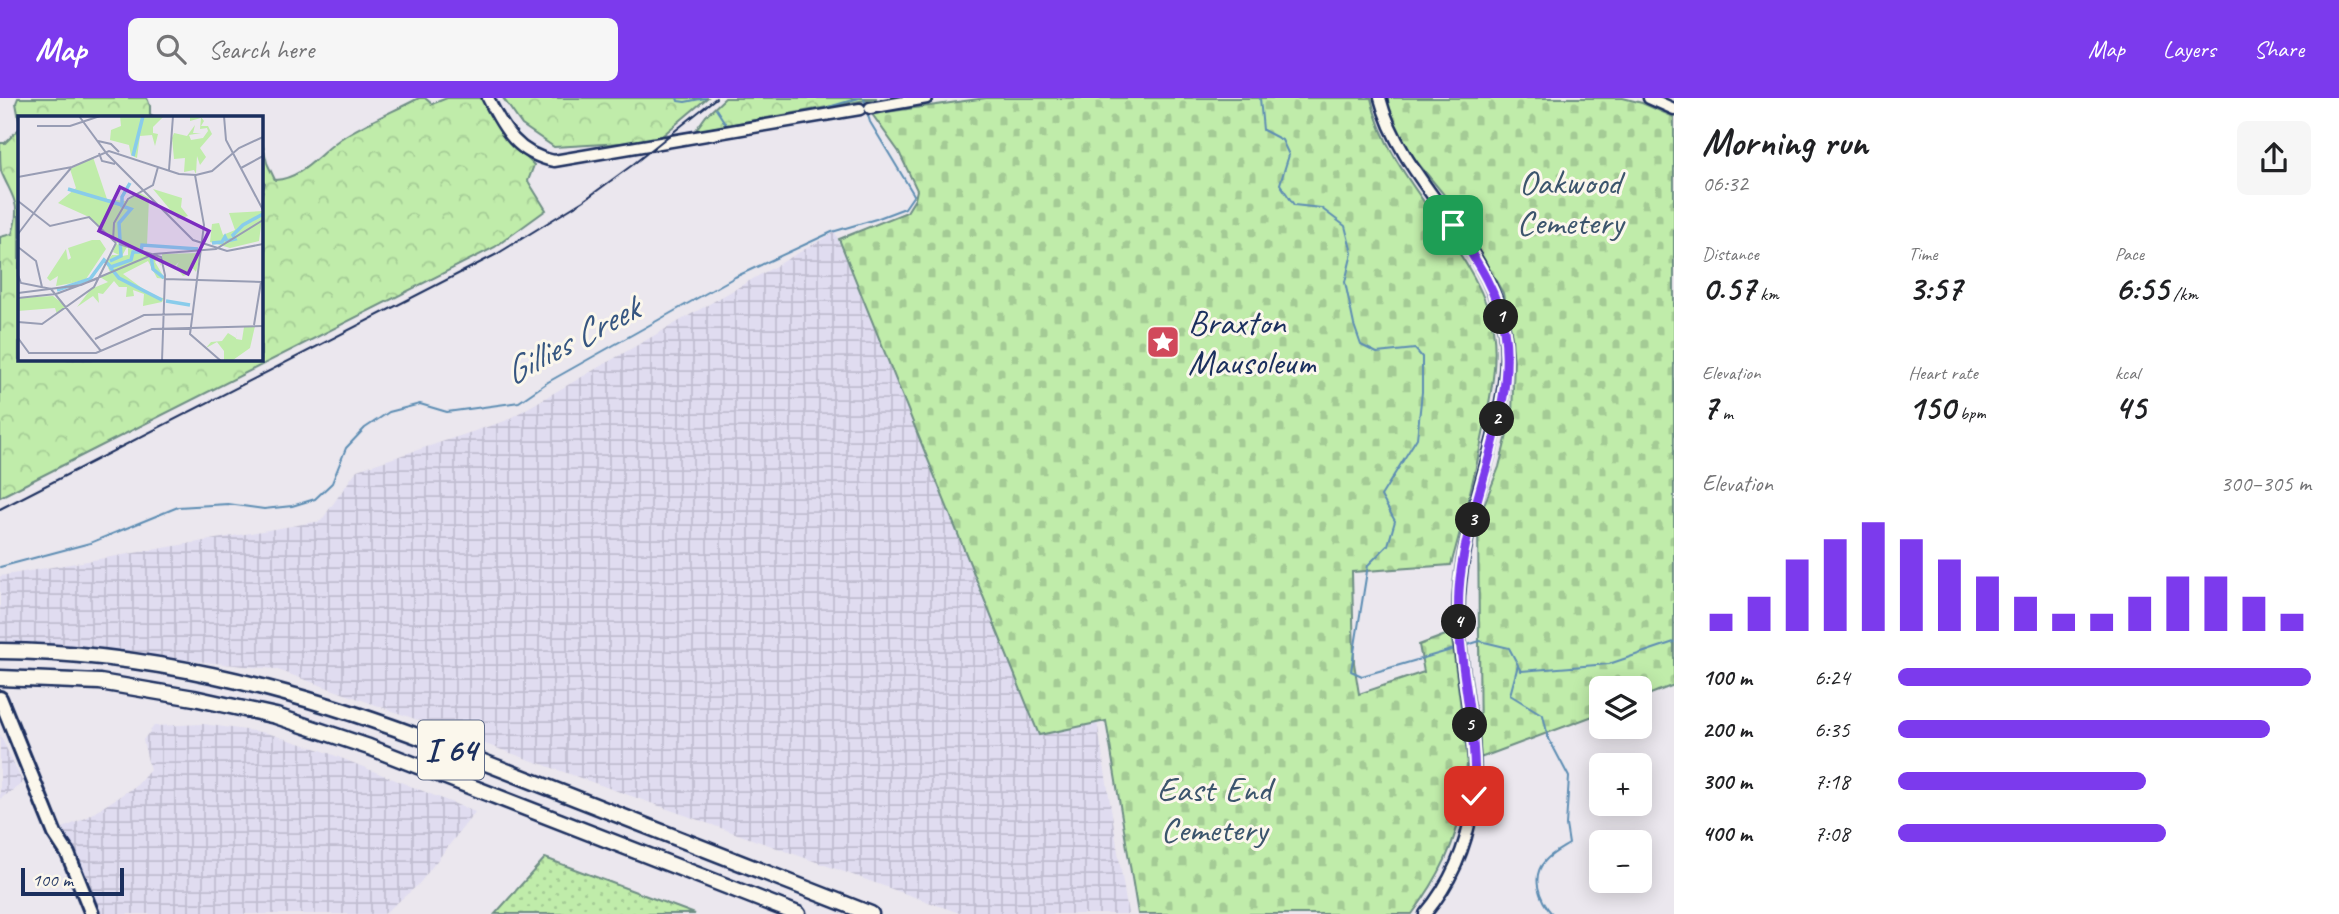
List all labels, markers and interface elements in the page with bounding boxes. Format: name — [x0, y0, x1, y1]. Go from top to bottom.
search box — [128, 18, 618, 81]
text: Map — [35, 28, 86, 70]
icon: search — [152, 30, 190, 68]
text: Search here — [208, 33, 314, 66]
text: Map — [2088, 34, 2125, 64]
text: Layers — [2163, 34, 2216, 64]
text: Share — [2254, 34, 2304, 64]
inset map — [18, 116, 262, 360]
text: Morning run — [1702, 119, 1868, 166]
button: share — [2237, 121, 2311, 195]
park label: Oakwood Cemetery — [1517, 160, 1626, 245]
text: 06:32 — [1702, 169, 1748, 198]
pin — [1423, 195, 1483, 255]
icon: arrive — [1434, 206, 1472, 244]
text: Distance — [1702, 242, 1759, 266]
text: Time — [1908, 242, 1937, 266]
text: Pace — [2115, 242, 2144, 266]
text: 0.57 — [1702, 266, 1755, 311]
text: 3:57 — [1908, 266, 1962, 311]
text: 6:55 — [2115, 266, 2168, 311]
water label: Gillies Creek — [495, 282, 652, 395]
text: km — [1755, 282, 1779, 306]
text: /km — [2168, 282, 2198, 306]
place label: Braxton Mausoleum — [1188, 300, 1317, 385]
pin: 1 — [1484, 300, 1518, 334]
text: 1 — [1496, 304, 1505, 328]
place icon: Braxton Mausoleum — [1144, 323, 1182, 361]
text: Elevation — [1702, 361, 1760, 385]
text: Heart rate — [1908, 361, 1978, 385]
text: kcal — [2115, 361, 2140, 385]
text: 7 — [1702, 385, 1718, 430]
text: 150 — [1908, 385, 1955, 430]
text: 45 — [2115, 385, 2146, 430]
text: m — [1718, 401, 1733, 425]
text: bpm — [1955, 401, 1986, 425]
pin: 2 — [1480, 402, 1514, 436]
text: 2 — [1492, 406, 1501, 430]
text: Elevation — [1702, 469, 1773, 498]
text: 300–305 m — [2220, 469, 2311, 498]
pin: 3 — [1456, 502, 1490, 538]
text: 3 — [1468, 507, 1477, 531]
pin: 4 — [1442, 604, 1476, 640]
text: 4 — [1454, 609, 1463, 633]
text: 100 m — [1702, 663, 1752, 692]
text: 6:24 — [1814, 663, 1850, 692]
map controls — [1589, 676, 1652, 893]
button: layers — [1589, 676, 1652, 739]
pin: 5 — [1452, 708, 1488, 742]
text: 5 — [1465, 712, 1474, 736]
text: 200 m — [1702, 715, 1752, 744]
text: 6:35 — [1814, 715, 1850, 744]
road number: I 64 — [418, 720, 484, 779]
button: + — [1589, 753, 1652, 816]
pin — [1444, 766, 1504, 826]
park label: East End Cemetery — [1157, 767, 1276, 852]
text: 300 m — [1702, 767, 1752, 796]
text: 7:18 — [1814, 767, 1850, 796]
icon: check — [1455, 777, 1493, 815]
text: 400 m — [1702, 819, 1752, 848]
text: 7:08 — [1814, 819, 1850, 848]
button: − — [1589, 830, 1652, 893]
scale bar — [21, 865, 124, 897]
text: 100 m — [32, 868, 73, 892]

